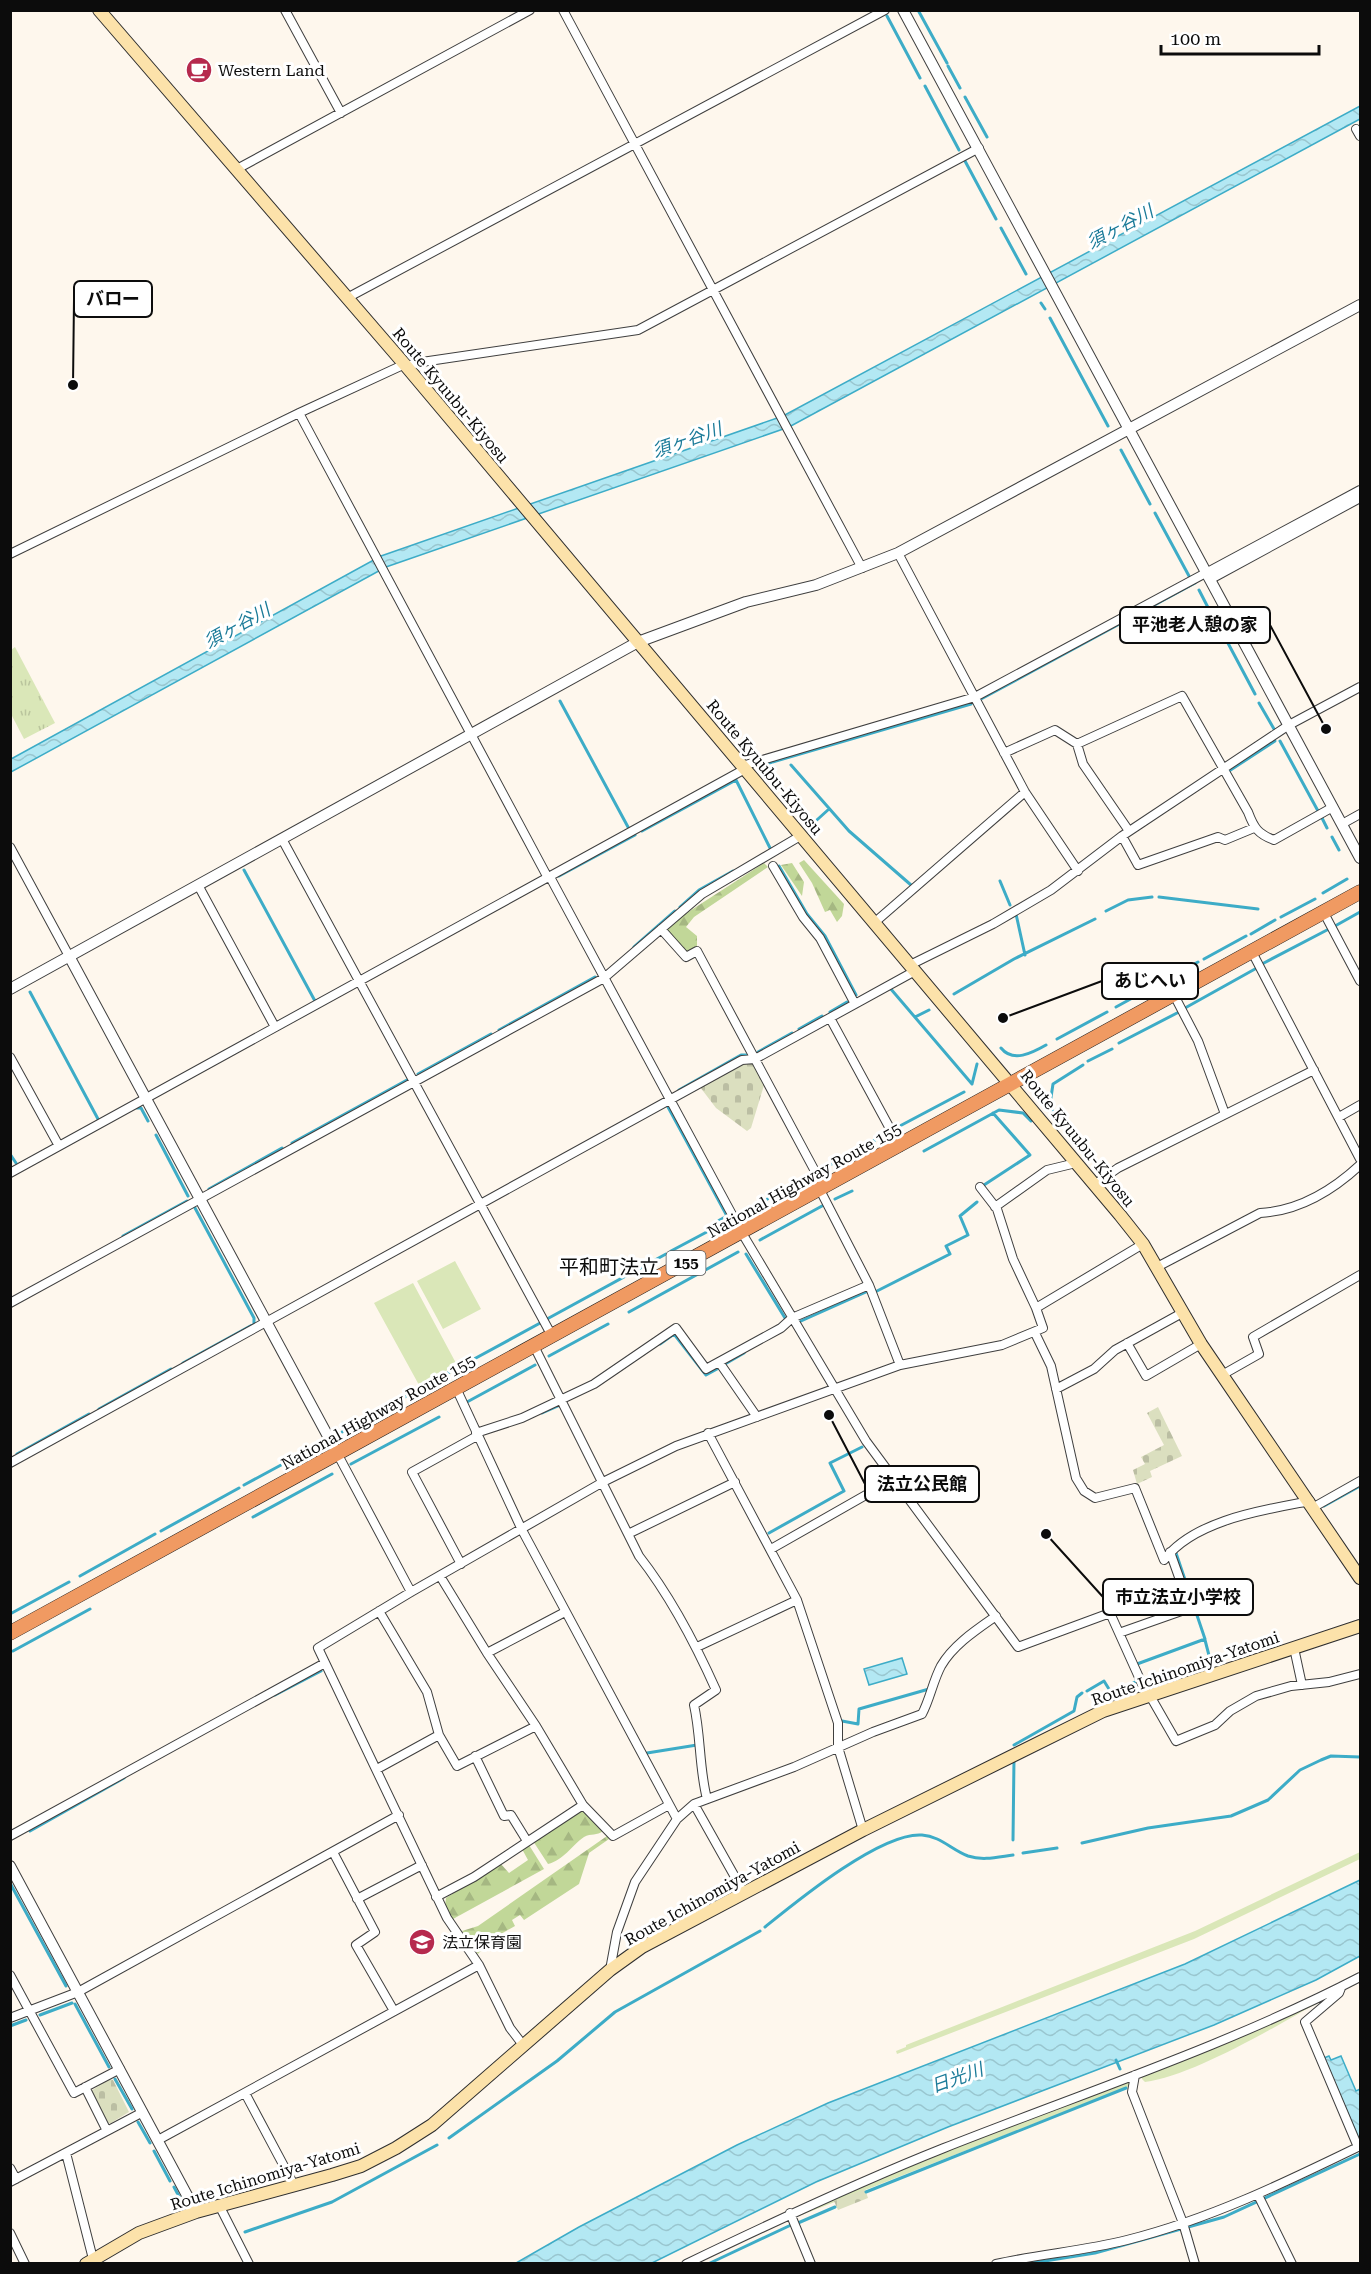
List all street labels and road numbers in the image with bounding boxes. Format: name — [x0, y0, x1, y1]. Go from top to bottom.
street label: Route Kyuubu-Kiyosu — [389, 324, 513, 467]
street label: Route Kyuubu-Kiyosu — [703, 696, 827, 839]
street label: Route Kyuubu-Kiyosu — [1017, 1066, 1139, 1210]
street label: National Highway Route 155 — [704, 1119, 904, 1242]
road number: 155 — [666, 1251, 706, 1275]
street label: National Highway Route 155 — [278, 1351, 478, 1474]
street label: Route Ichinomiya-Yatomi — [1089, 1627, 1282, 1710]
street label: Route Ichinomiya-Yatomi — [621, 1837, 803, 1950]
street label: Route Ichinomiya-Yatomi — [168, 2139, 362, 2214]

